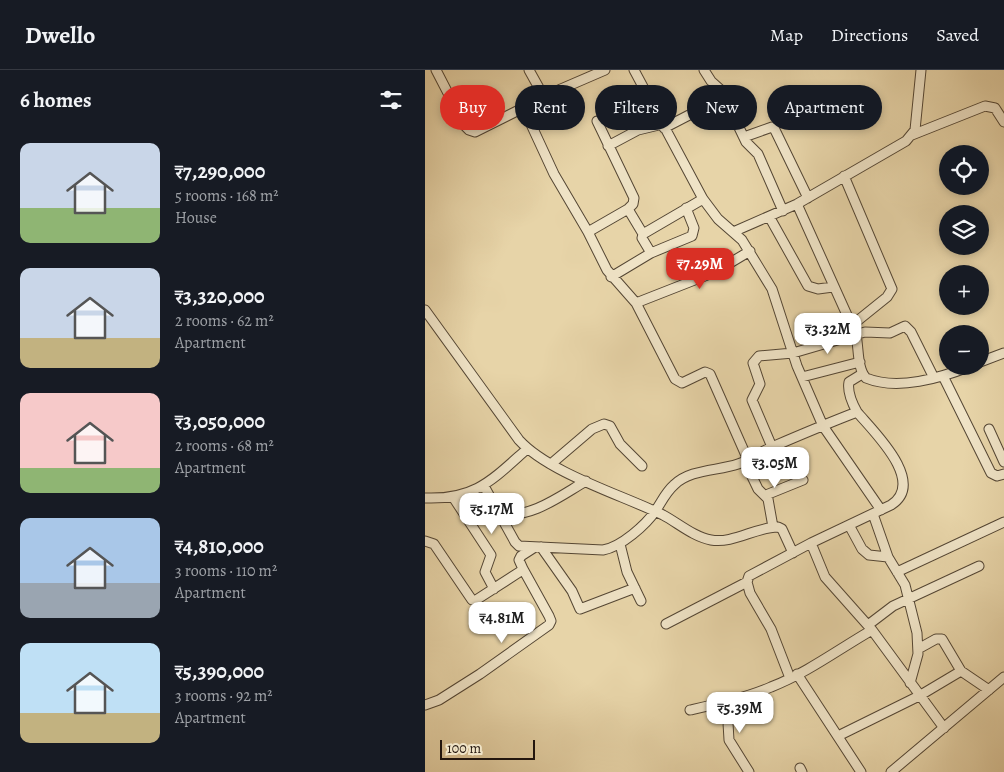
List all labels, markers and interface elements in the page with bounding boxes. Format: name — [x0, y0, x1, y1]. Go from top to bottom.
text: Dwello — [25, 19, 95, 51]
text: Map — [770, 23, 803, 47]
text: Directions — [831, 23, 908, 47]
text: Saved — [936, 23, 979, 47]
chip: Buy — [440, 85, 505, 130]
chip: Rent — [515, 85, 585, 130]
chip: Filters — [595, 85, 677, 130]
chip: New — [687, 85, 757, 130]
chip: Apartment — [767, 85, 882, 130]
text: 6 homes — [20, 86, 92, 114]
icon: filters — [377, 86, 405, 114]
map controls — [939, 145, 989, 375]
button: locate — [939, 145, 989, 195]
text: ₹7,290,000 — [175, 157, 265, 185]
icon: home — [60, 163, 120, 223]
text: 5 rooms · 168 m² — [175, 185, 279, 207]
button: layers — [939, 205, 989, 255]
text: House — [175, 207, 217, 229]
pin: ₹7.29M — [659, 248, 741, 290]
text: ₹7.29M — [677, 253, 723, 275]
button: + — [939, 265, 989, 315]
text: ₹3,320,000 — [175, 282, 265, 310]
icon: home — [60, 288, 120, 348]
text: 2 rooms · 62 m² — [175, 310, 274, 332]
pin: ₹3.32M — [787, 312, 869, 355]
text: ₹3.32M — [805, 318, 851, 340]
button: − — [939, 325, 989, 375]
text: Apartment — [175, 332, 246, 354]
text: ₹3,050,000 — [175, 407, 265, 435]
icon: home — [60, 413, 120, 473]
text: 2 rooms · 68 m² — [175, 435, 274, 457]
pin: ₹3.05M — [734, 446, 816, 489]
text: ₹3.05M — [752, 452, 798, 474]
text: Apartment — [175, 457, 246, 479]
pin: ₹5.17M — [451, 492, 533, 535]
text: ₹5.17M — [470, 498, 514, 520]
text: ₹4,810,000 — [175, 532, 264, 560]
icon: home — [60, 538, 120, 598]
text: 3 rooms · 110 m² — [175, 560, 277, 582]
text: Apartment — [175, 582, 246, 604]
pin: ₹4.81M — [461, 602, 543, 644]
text: ₹4.81M — [480, 607, 524, 629]
text: ₹5,390,000 — [175, 657, 264, 685]
icon: home — [60, 663, 120, 723]
text: 3 rooms · 92 m² — [175, 685, 273, 707]
pin: ₹5.39M — [699, 692, 781, 734]
text: ₹5.39M — [718, 697, 762, 719]
text: Apartment — [175, 707, 246, 729]
scale bar — [440, 737, 535, 760]
text: 100 m — [447, 739, 481, 758]

